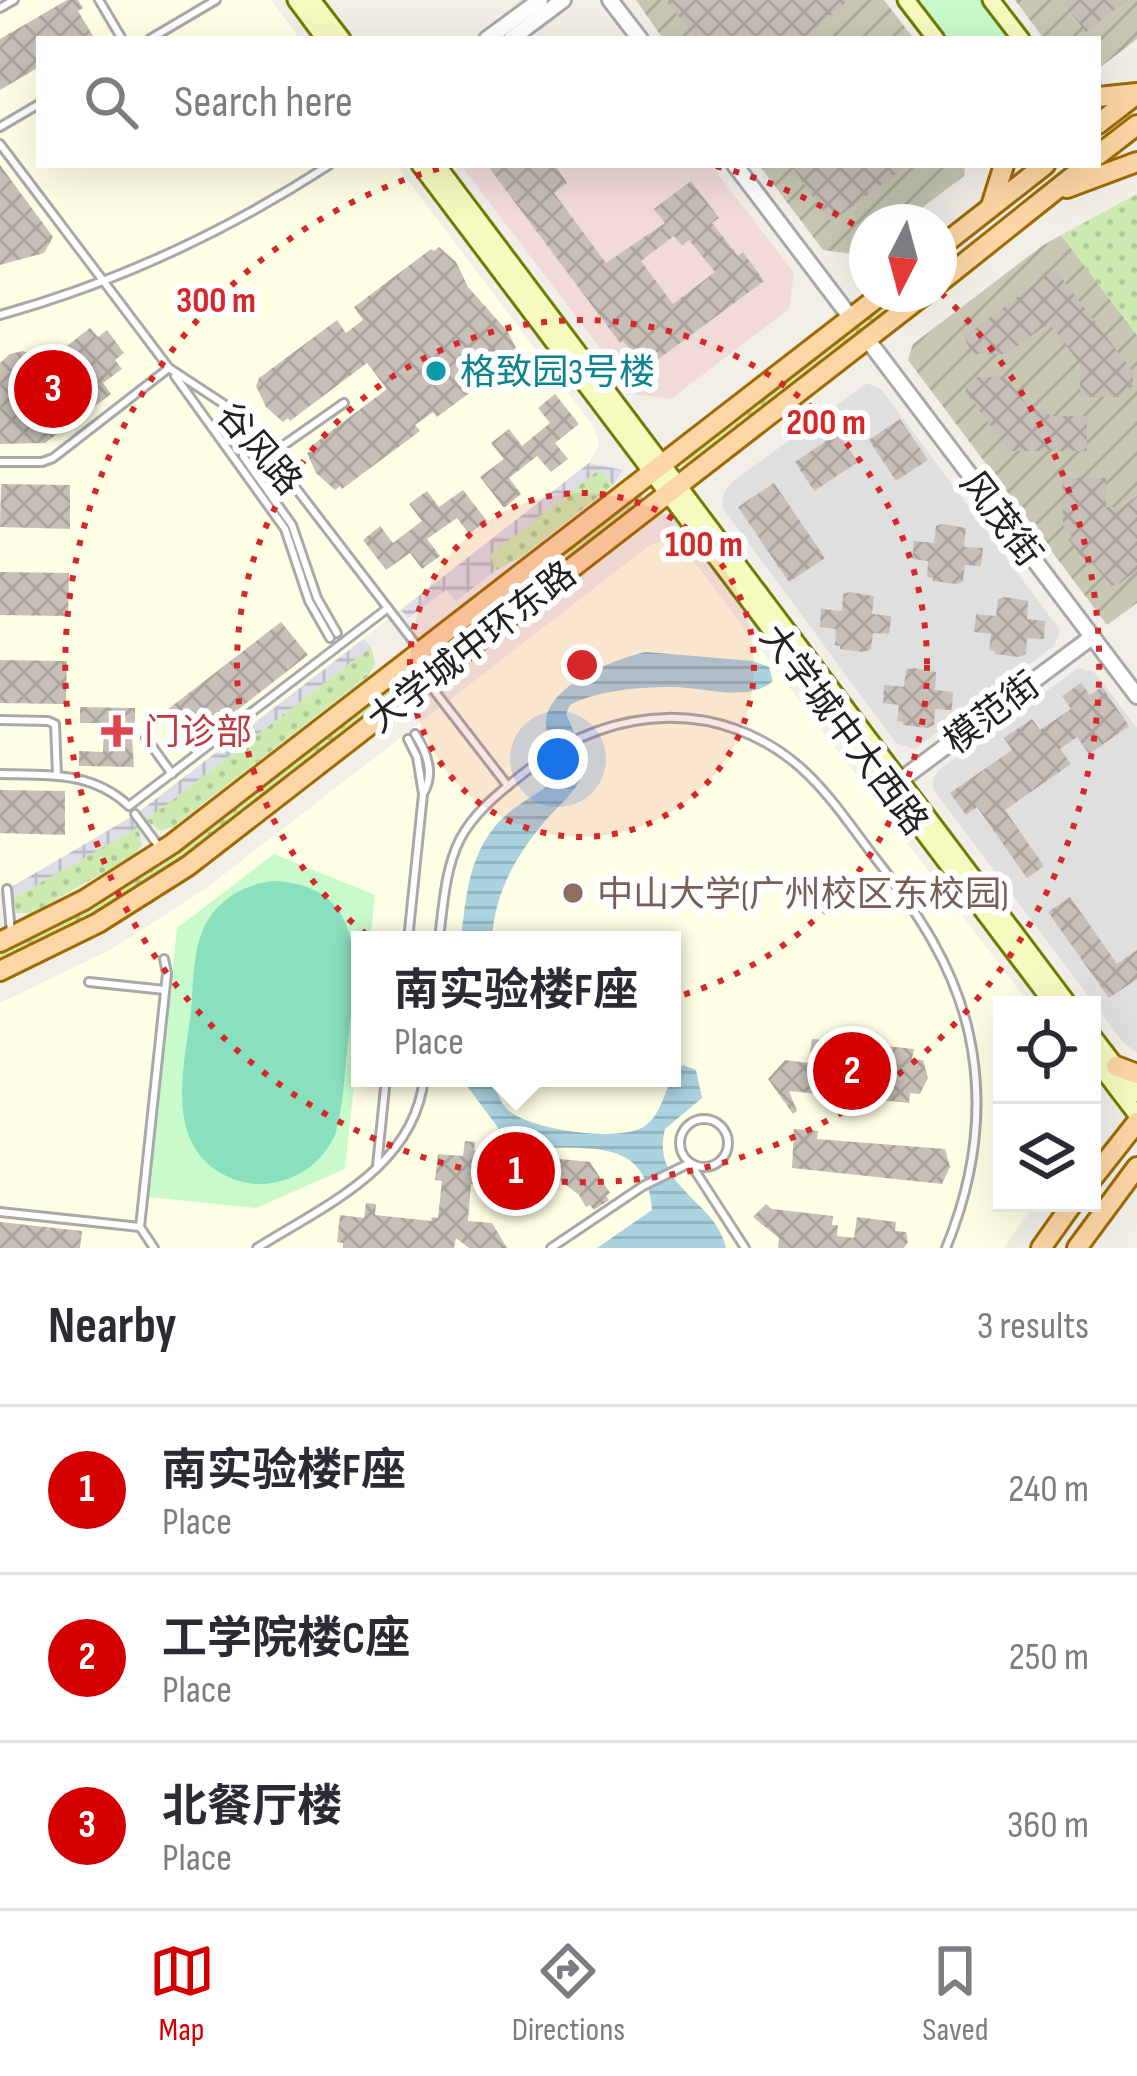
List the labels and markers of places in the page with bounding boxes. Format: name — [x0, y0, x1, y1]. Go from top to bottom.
pin: 3 — [14, 344, 92, 434]
place label: 格致园3号楼 — [460, 352, 655, 395]
marker: 格致园3号楼 — [423, 358, 449, 384]
centre of rings — [561, 644, 603, 686]
place label: 门诊部 — [144, 712, 252, 755]
marker: 门诊部 — [101, 715, 133, 747]
place label: 中山大学(广州校区东校园) — [597, 874, 1009, 917]
marker: 中山大学(广州校区东校园) — [560, 880, 586, 906]
pin: 2 — [813, 1026, 891, 1116]
pin: 1 — [477, 1126, 555, 1216]

